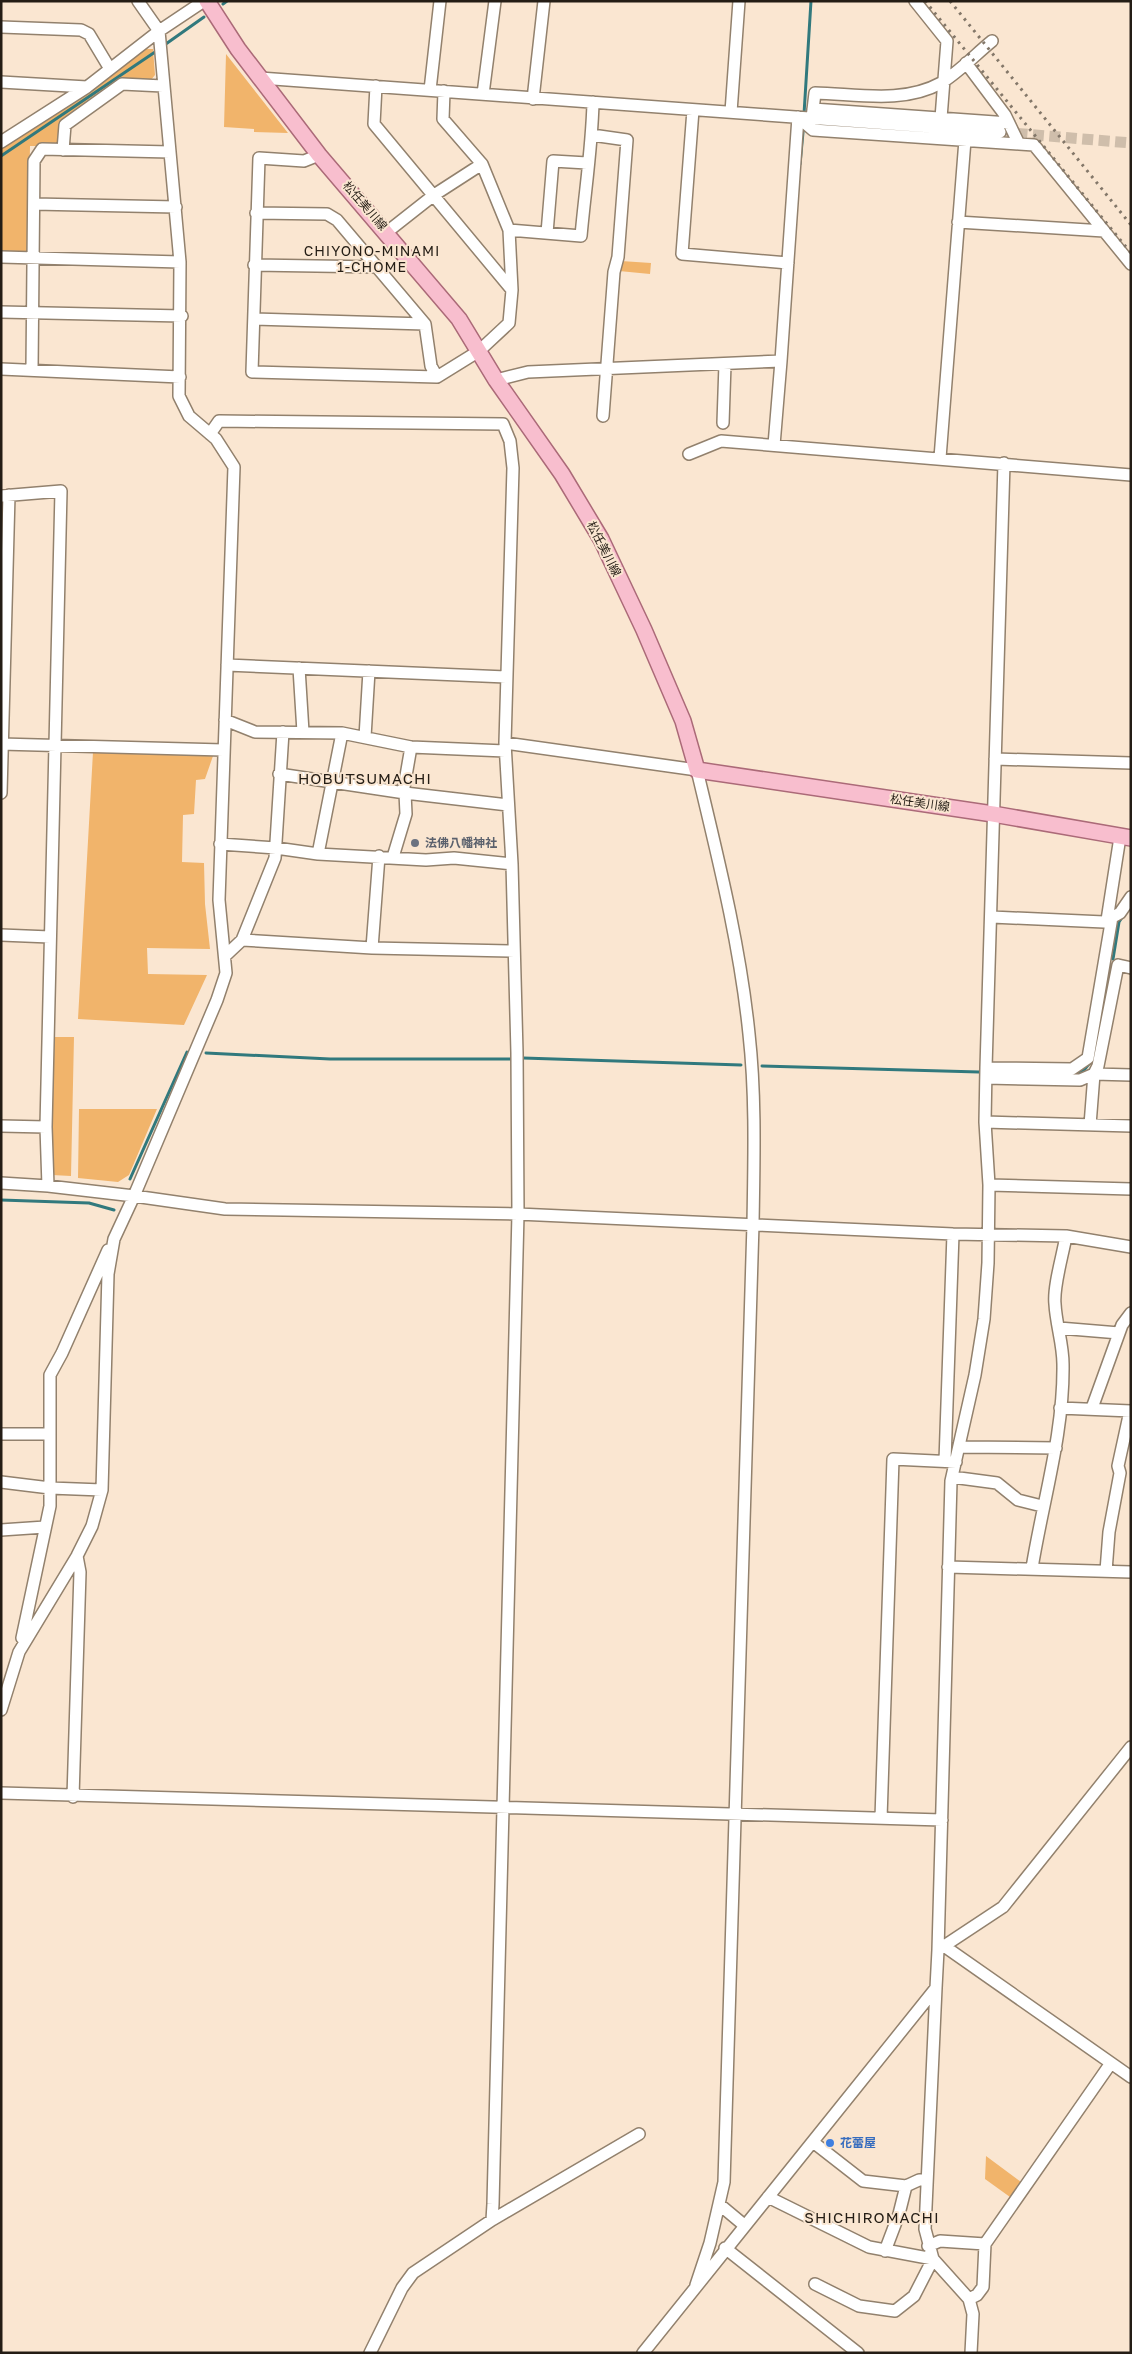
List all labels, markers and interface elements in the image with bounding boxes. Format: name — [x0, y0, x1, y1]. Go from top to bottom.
street label: 松任美川線 — [340, 178, 391, 233]
district label: CHIYONO-MINAMI 1-CHOME — [304, 242, 440, 275]
street label: 松任美川線 — [584, 519, 625, 579]
district label: HOBUTSUMACHI — [298, 769, 432, 787]
street label: 松任美川線 — [889, 791, 951, 814]
place label: 法佛八幡神社 — [425, 835, 497, 850]
marker: 法佛八幡神社 — [409, 837, 421, 849]
place label: 花蕾屋 — [840, 2135, 876, 2150]
marker: 花蕾屋 — [824, 2137, 836, 2149]
district label: SHICHIROMACHI — [804, 2208, 940, 2226]

